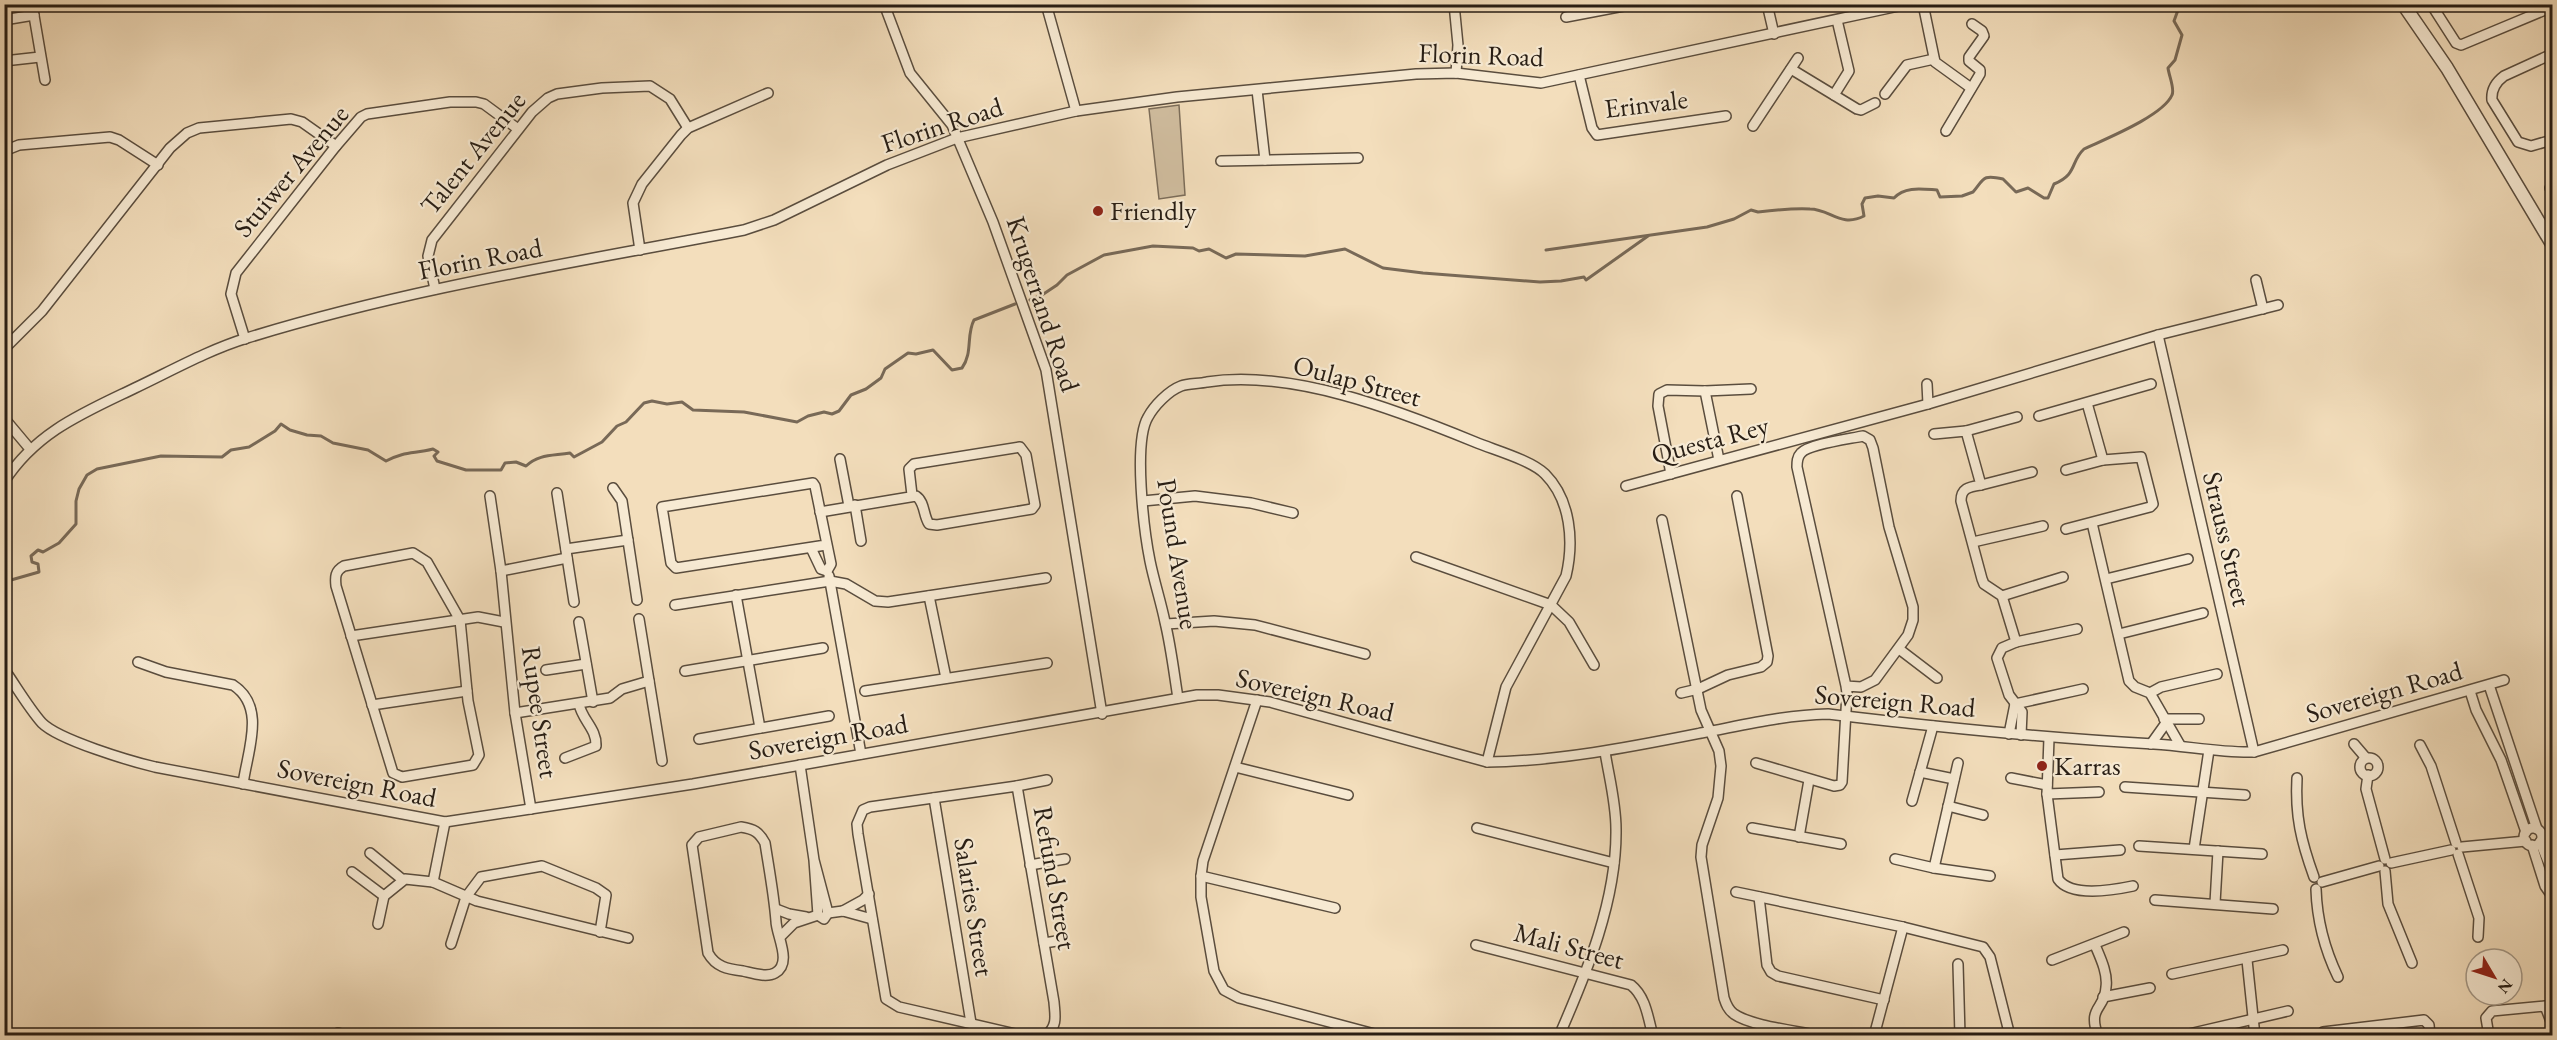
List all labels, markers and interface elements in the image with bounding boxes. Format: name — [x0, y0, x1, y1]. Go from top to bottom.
street label: Florin Road — [1418, 35, 1545, 74]
street label: Erinvale — [1602, 81, 1690, 126]
street label: Talent Avenue — [412, 84, 533, 221]
street label: Florin Road — [877, 88, 1007, 161]
street label: Stuiwer Avenue — [225, 97, 356, 244]
place label: Friendly — [1110, 193, 1196, 228]
marker: Friendly — [1091, 204, 1105, 218]
street label: Krugerrand Road — [999, 212, 1088, 396]
street label: Florin Road — [415, 229, 545, 288]
street label: Oulap Street — [1289, 347, 1425, 414]
street label: Questa Rey — [1647, 407, 1773, 472]
street label: Strauss Street — [2195, 468, 2260, 610]
street label: Pound Avenue — [1149, 476, 1208, 632]
street label: Rupee Street — [514, 644, 567, 781]
street label: Sovereign Road — [2302, 652, 2467, 731]
street label: Sovereign Road — [1233, 659, 1398, 730]
street label: Sovereign Road — [1813, 676, 1977, 725]
street label: Sovereign Road — [745, 705, 911, 768]
place label: Karras — [2054, 748, 2121, 783]
street label: Sovereign Road — [275, 750, 440, 815]
marker: Karras — [2035, 759, 2049, 773]
street label: Refund Street — [1026, 803, 1085, 953]
street label: Salaries Street — [946, 835, 1003, 979]
street label: Mali Street — [1510, 914, 1628, 977]
north arrow — [2464, 947, 2524, 1007]
text: N — [2493, 974, 2518, 998]

